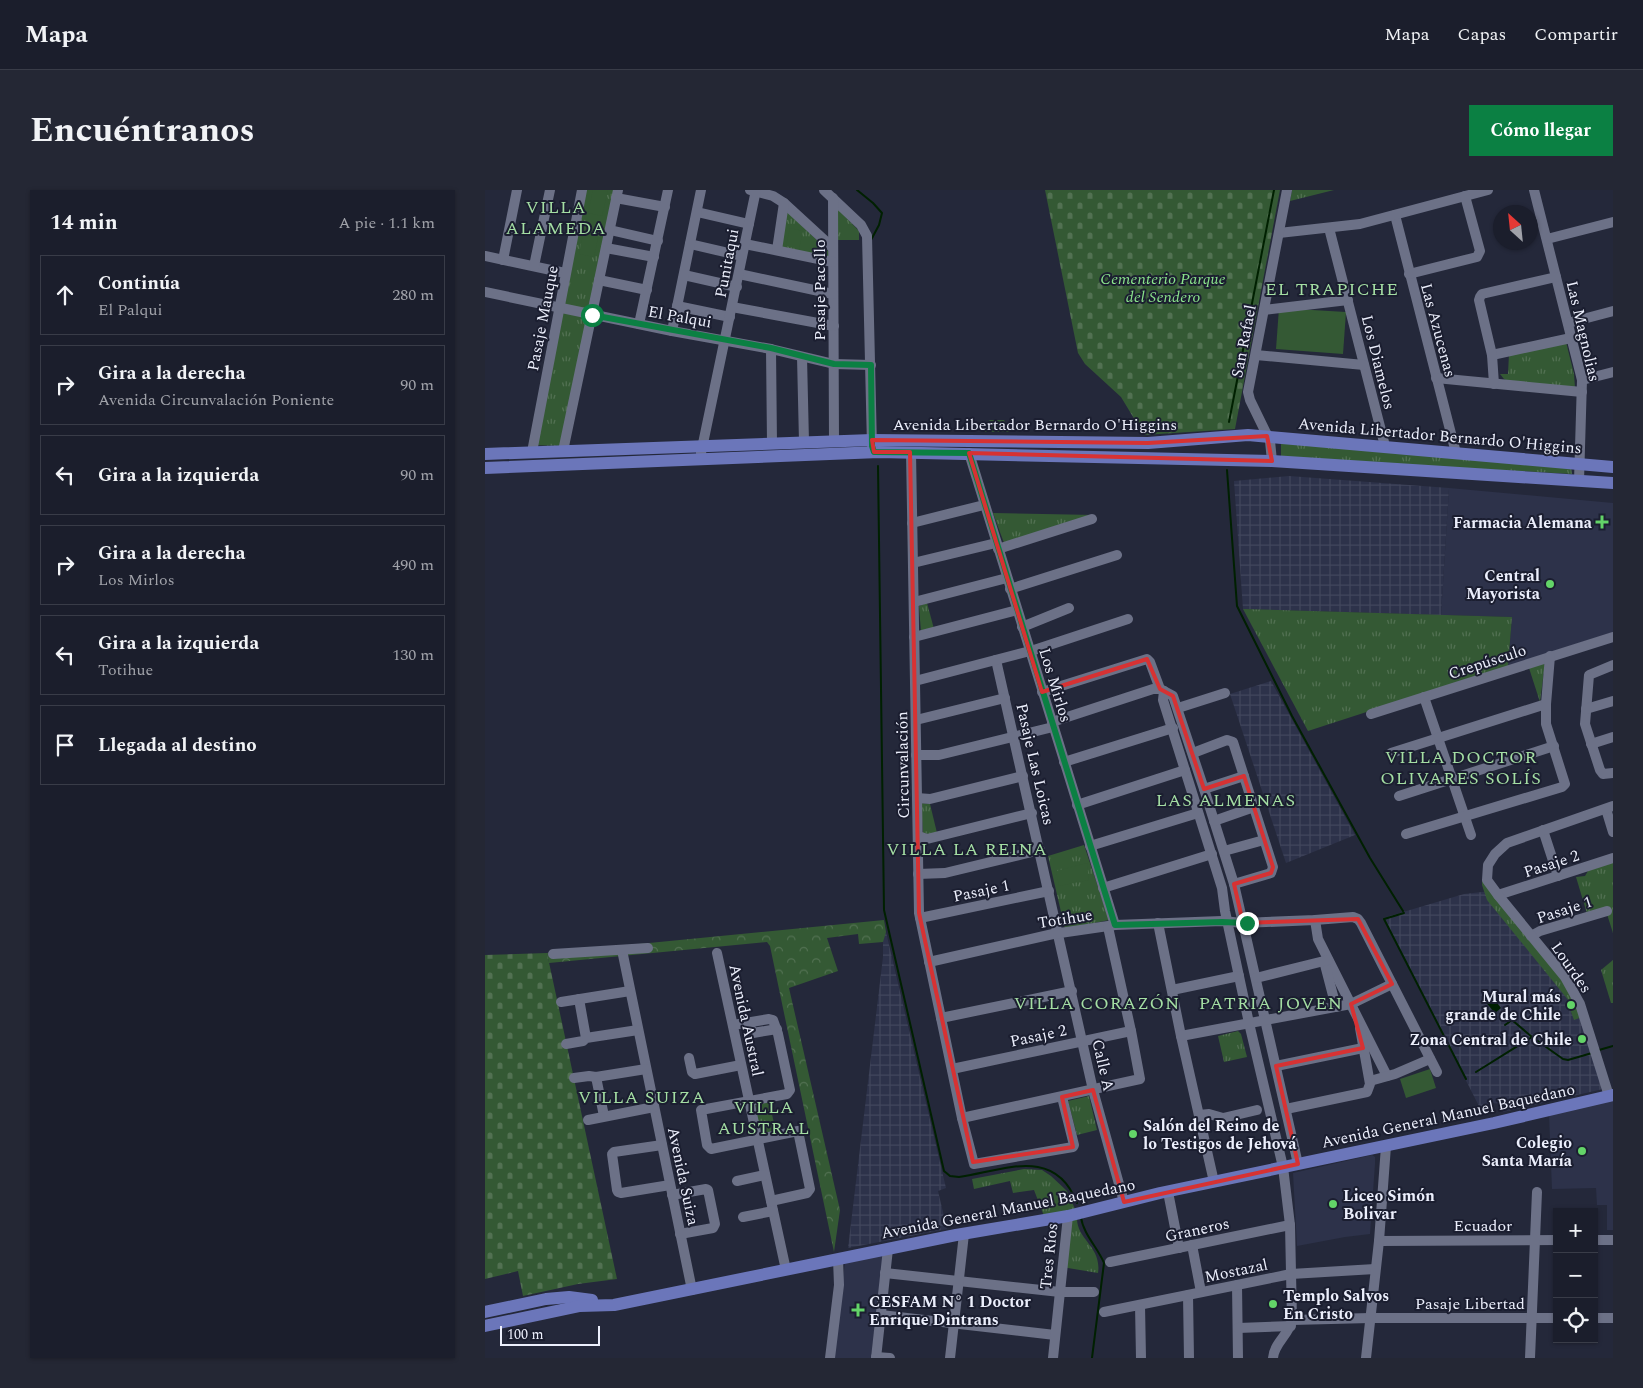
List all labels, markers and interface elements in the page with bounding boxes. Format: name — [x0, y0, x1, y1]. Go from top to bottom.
text: Mapa — [25, 17, 88, 53]
text: Mapa — [1384, 21, 1430, 48]
text: Capas — [1458, 21, 1506, 48]
text: Compartir — [1534, 21, 1618, 48]
text: Encuéntranos — [30, 104, 255, 157]
button: Cómo llegar — [1469, 105, 1613, 156]
district label: VILLA ALAMEDA — [506, 194, 606, 242]
north arrow — [1493, 205, 1538, 250]
text: 14 min — [50, 207, 118, 239]
text: A pie · 1.1 km — [338, 211, 435, 235]
street label: Punitaqui — [709, 227, 745, 300]
street label: Pasaje Pacollo — [808, 239, 832, 341]
street label: Pasaje Mauque — [521, 263, 565, 373]
park label: Cementerio Parque del Sendero — [1100, 267, 1226, 309]
text: Continúa — [98, 269, 180, 298]
district label: EL TRAPICHE — [1265, 276, 1399, 303]
street label: Las Magnolias — [1560, 278, 1606, 384]
icon: ahead — [51, 281, 79, 309]
street label: Las Azucenas — [1414, 281, 1462, 380]
text: 280 m — [392, 283, 434, 307]
text: El Palqui — [98, 298, 162, 322]
street label: El Palqui — [646, 300, 714, 334]
street label: San Rafael — [1225, 303, 1263, 380]
route start — [581, 304, 604, 327]
street label: Los Diamelos — [1355, 312, 1401, 412]
text: Gira a la derecha — [98, 359, 245, 388]
icon: right — [51, 371, 79, 399]
text: 90 m — [400, 373, 434, 397]
text: Avenida Circunvalación Poniente — [98, 388, 334, 412]
street label: Avenida Libertador Bernardo O'Higgins — [1297, 412, 1583, 460]
street label: Avenida Libertador Bernardo O'Higgins — [893, 413, 1177, 437]
icon: left — [51, 461, 79, 489]
text: Gira a la izquierda — [98, 461, 259, 490]
text: 90 m — [400, 463, 434, 487]
place label: Farmacia Alemana — [1453, 511, 1593, 535]
marker: Farmacia Alemana — [1596, 516, 1608, 528]
text: Gira a la derecha — [98, 539, 245, 568]
icon: right — [51, 551, 79, 579]
text: 490 m — [392, 553, 434, 577]
place label: Central Mayorista — [1466, 564, 1541, 606]
text: Los Mirlos — [98, 568, 175, 592]
marker: Central Mayorista — [1544, 578, 1556, 590]
text: Gira a la izquierda — [98, 629, 259, 658]
street label: Crepúsculo — [1445, 638, 1529, 686]
icon: left — [51, 641, 79, 669]
text: 130 m — [392, 643, 434, 667]
street label: Los Mirlos — [1032, 645, 1078, 725]
text: Totihue — [98, 658, 153, 682]
street label: Pasaje Las Loicas — [1009, 701, 1061, 827]
street label: Circunvalación — [890, 711, 916, 819]
icon: arrive — [51, 731, 79, 759]
text: Llegada al destino — [98, 731, 257, 760]
district label: VILLA DOCTOR OLIVARES SOLÍS — [1380, 744, 1542, 792]
district label: LAS ALMENAS — [1156, 787, 1296, 814]
district label: VILLA LA REINA — [886, 836, 1048, 863]
street label: Pasaje 2 — [1520, 844, 1582, 884]
street label: Pasaje 1 — [951, 873, 1012, 909]
street label: Pasaje 1 — [1533, 890, 1595, 930]
street label: Totihue — [1036, 903, 1094, 935]
route end — [1236, 912, 1259, 935]
street label: Lourdes — [1545, 937, 1598, 998]
street label: Avenida Austral — [722, 962, 770, 1078]
place label: Mural más grande de Chile — [1445, 985, 1561, 1027]
district label: VILLA CORAZÓN — [1014, 990, 1180, 1017]
district label: PATRIA JOVEN — [1199, 990, 1343, 1017]
marker: Mural más grande de Chile — [1565, 999, 1577, 1011]
street label: Pasaje 2 — [1008, 1018, 1069, 1054]
place label: Zona Central de Chile — [1409, 1028, 1572, 1052]
marker: Zona Central de Chile — [1576, 1033, 1588, 1045]
street label: Calle A — [1085, 1037, 1121, 1094]
street label: Avenida General Manuel Baquedano — [1319, 1077, 1577, 1155]
district label: VILLA SUIZA — [578, 1084, 706, 1111]
district label: VILLA AUSTRAL — [718, 1094, 810, 1142]
place label: Salón del Reino de lo Testigos de Jehová — [1143, 1114, 1297, 1156]
street label: Avenida Suiza — [661, 1125, 705, 1228]
marker: Salón del Reino de lo Testigos de Jehová — [1127, 1128, 1139, 1140]
place label: Colegio Santa María — [1482, 1131, 1573, 1173]
marker: Colegio Santa María — [1576, 1145, 1588, 1157]
street label: Avenida General Manuel Baquedano — [879, 1173, 1137, 1245]
place label: Liceo Simón Bolivar — [1343, 1184, 1435, 1226]
marker: Liceo Simón Bolivar — [1327, 1198, 1339, 1210]
map controls — [1553, 1208, 1598, 1343]
button: + — [1553, 1208, 1598, 1253]
street label: Graneros — [1163, 1211, 1232, 1249]
street label: Ecuador — [1454, 1214, 1512, 1238]
street label: Tres Ríos — [1034, 1222, 1064, 1290]
street label: Mostazal — [1202, 1253, 1270, 1289]
button: − — [1553, 1253, 1598, 1298]
place label: Templo Salvos En Cristo — [1283, 1284, 1389, 1326]
place label: CESFAM N° 1 Doctor Enrique Dintrans — [869, 1290, 1031, 1332]
street label: Pasaje Libertad — [1415, 1292, 1525, 1316]
marker: Templo Salvos En Cristo — [1267, 1298, 1279, 1310]
button: locate — [1553, 1298, 1598, 1343]
marker: CESFAM N° 1 Doctor Enrique Dintrans — [851, 1303, 865, 1317]
scale bar — [500, 1323, 600, 1346]
text: 100 m — [507, 1324, 544, 1345]

